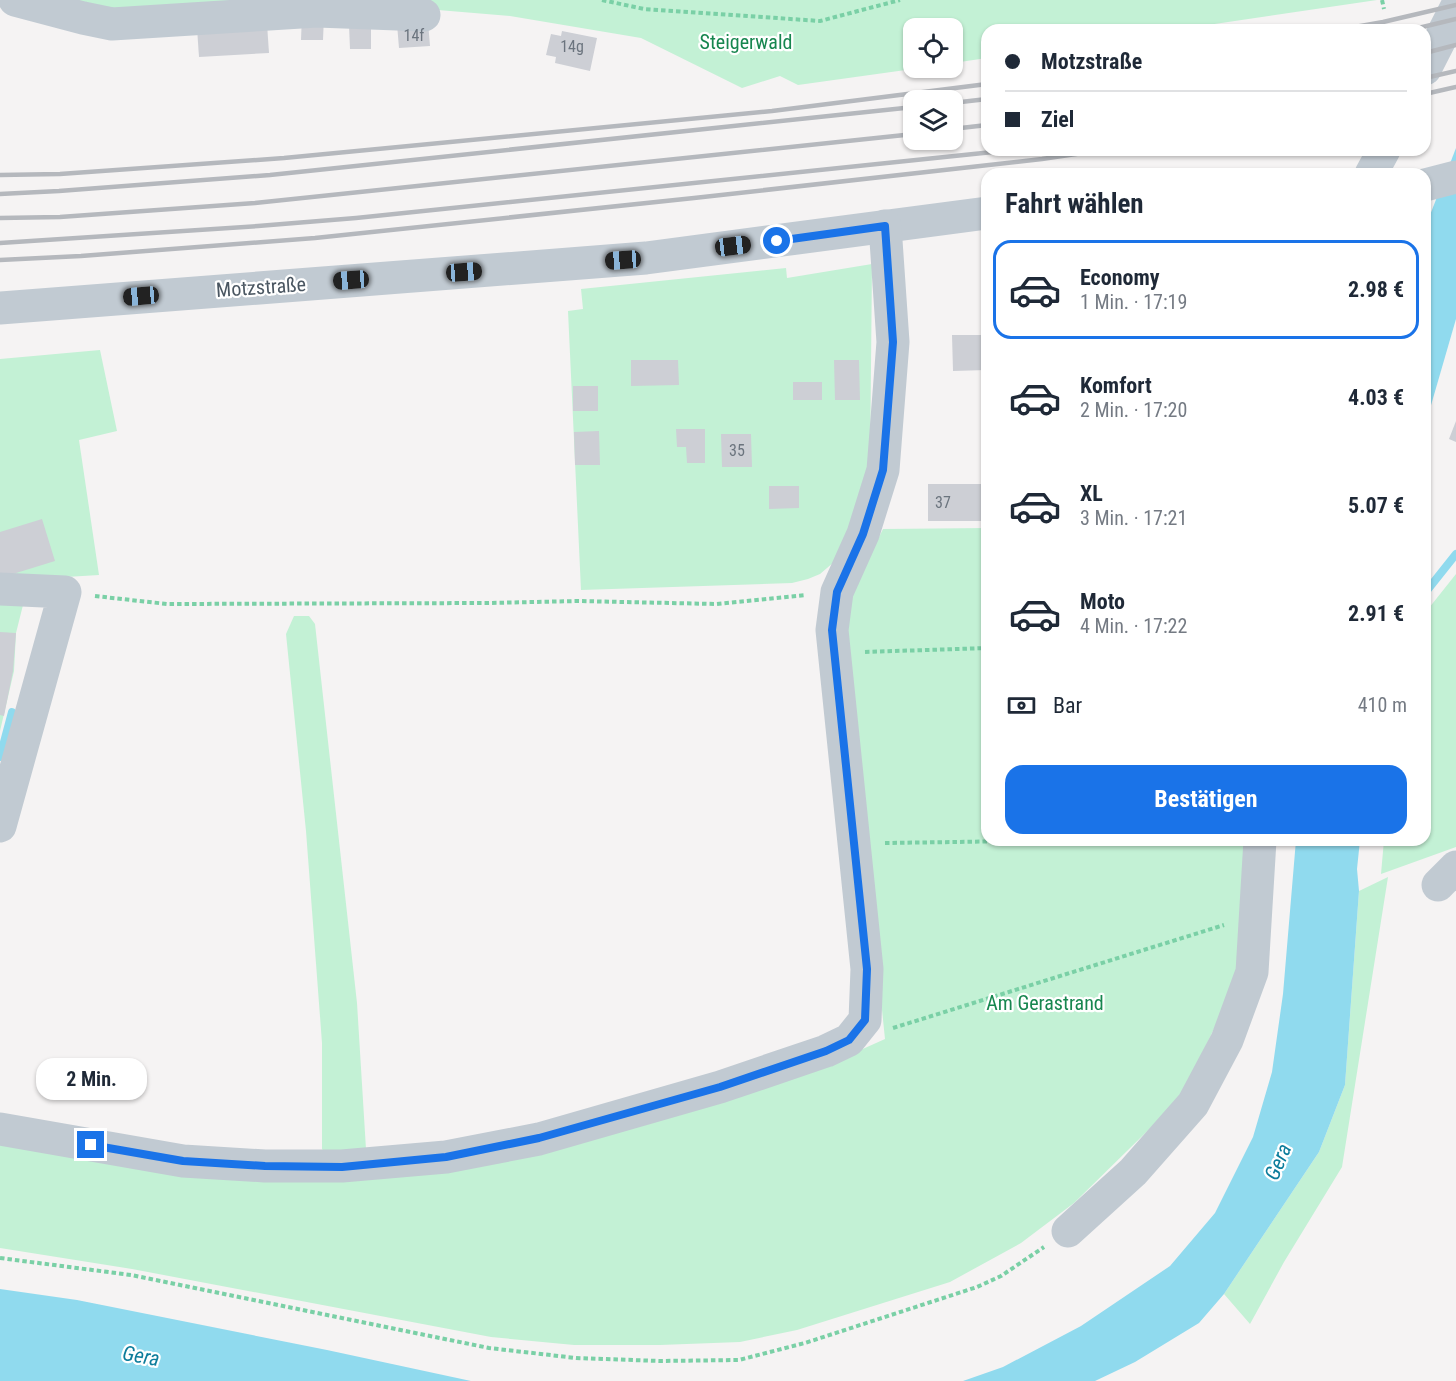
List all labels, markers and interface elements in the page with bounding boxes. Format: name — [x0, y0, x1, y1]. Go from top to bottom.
map controls — [903, 18, 963, 150]
button: locate — [903, 18, 963, 78]
house number: 14f — [404, 26, 424, 45]
park label: Steigerwald — [700, 30, 792, 54]
house number: 14g — [560, 37, 584, 56]
text: Motzstraße — [1041, 49, 1142, 74]
button: layers — [903, 90, 963, 150]
text: Ziel — [1041, 107, 1074, 132]
text: Fahrt wählen — [1005, 188, 1144, 220]
route start — [763, 227, 790, 254]
car — [714, 235, 752, 257]
car — [604, 250, 642, 270]
car — [445, 262, 483, 282]
icon: car — [1008, 263, 1062, 317]
text: Economy — [1080, 265, 1160, 290]
car — [332, 270, 370, 290]
street label: Motzstraße — [215, 272, 307, 302]
text: 2.98 € — [1348, 277, 1404, 302]
car — [122, 285, 160, 307]
text: 1 Min. · 17:19 — [1080, 290, 1187, 314]
icon: car — [1008, 371, 1062, 425]
text: Komfort — [1080, 373, 1152, 398]
text: 4.03 € — [1348, 385, 1404, 410]
text: 2 Min. · 17:20 — [1080, 398, 1187, 422]
house number: 35 — [729, 441, 745, 460]
icon: car — [1008, 479, 1062, 533]
text: XL — [1080, 481, 1103, 506]
house number: 37 — [935, 493, 951, 512]
text: 5.07 € — [1348, 493, 1404, 518]
text: 3 Min. · 17:21 — [1080, 506, 1187, 530]
icon: car — [1008, 587, 1062, 641]
text: Moto — [1080, 589, 1125, 614]
text: 2.91 € — [1348, 601, 1404, 626]
text: 4 Min. · 17:22 — [1080, 614, 1187, 638]
icon: cash — [1005, 689, 1038, 722]
text: Bar — [1053, 693, 1082, 718]
text: 410 m — [1358, 693, 1407, 717]
button: Bestätigen — [1005, 765, 1407, 834]
park label: Am Gerastrand — [986, 991, 1104, 1015]
callout: 2 Min. — [36, 1058, 146, 1100]
text: 2 Min. — [66, 1067, 117, 1091]
route end — [77, 1131, 104, 1158]
water label: Gera — [1260, 1140, 1296, 1184]
water label: Gera — [121, 1341, 161, 1371]

